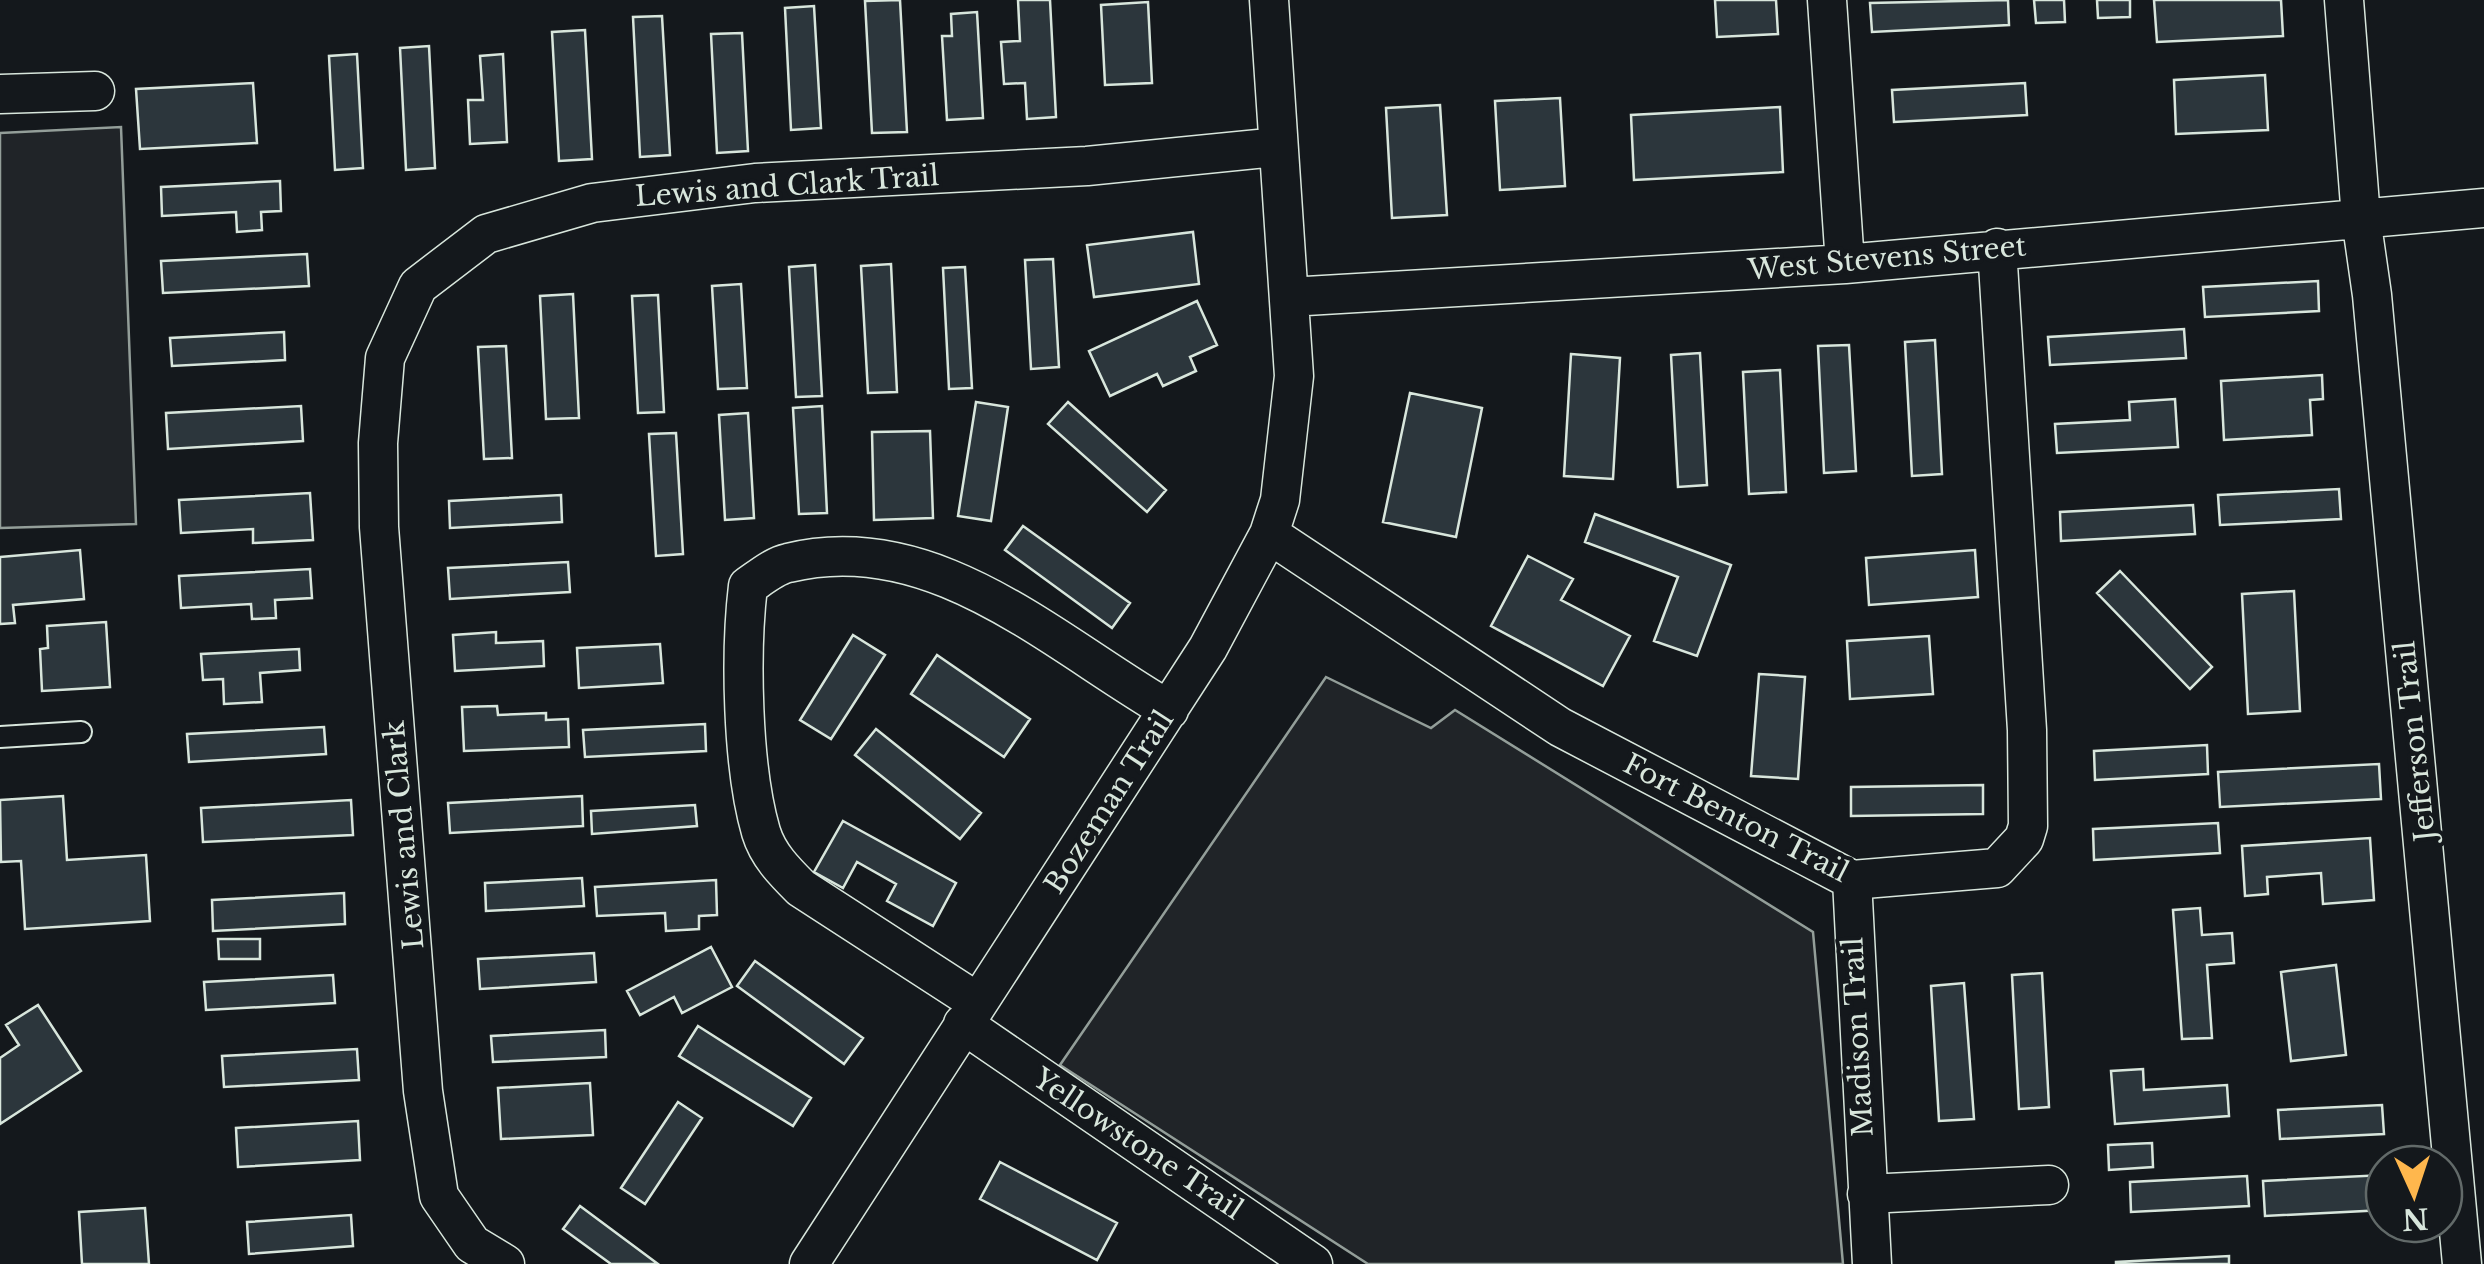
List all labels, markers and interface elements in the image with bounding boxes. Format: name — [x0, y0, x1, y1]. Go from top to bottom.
street label: Lewis and Clark Trail — [634, 158, 940, 214]
street label: West Stevens Street — [1745, 228, 2028, 288]
street label: Jefferson Trail — [2387, 639, 2443, 847]
street label: Bozeman Trail — [1037, 704, 1181, 900]
street label: Lewis and Clark — [376, 718, 431, 951]
street label: Fort Benton Trail — [1618, 746, 1854, 890]
street label: Madison Trail — [1835, 936, 1881, 1138]
street label: Yellowstone Trail — [1026, 1060, 1250, 1227]
north arrow — [2364, 1144, 2464, 1244]
text: N — [2401, 1200, 2429, 1237]

